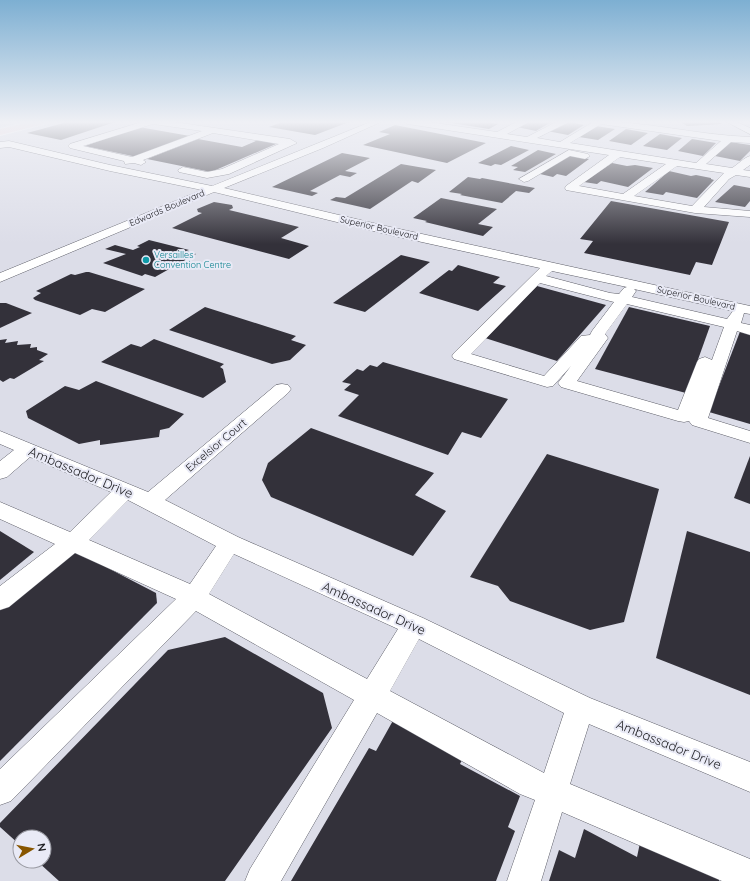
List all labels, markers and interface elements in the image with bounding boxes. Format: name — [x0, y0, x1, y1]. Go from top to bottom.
street label: Edwards Boulevard — [128, 187, 206, 228]
street label: Superior Boulevard — [339, 213, 419, 242]
place label: Versailles Convention Centre — [154, 249, 231, 270]
marker: Versailles Convention Centre — [141, 255, 151, 265]
street label: Superior Boulevard — [656, 283, 736, 312]
street label: Excelsior Court — [183, 415, 250, 475]
street label: Ambassador Drive — [26, 443, 136, 501]
street label: Ambassador Drive — [320, 578, 428, 638]
street label: Ambassador Drive — [614, 716, 724, 772]
north arrow — [12, 829, 52, 869]
text: N — [34, 842, 49, 852]

